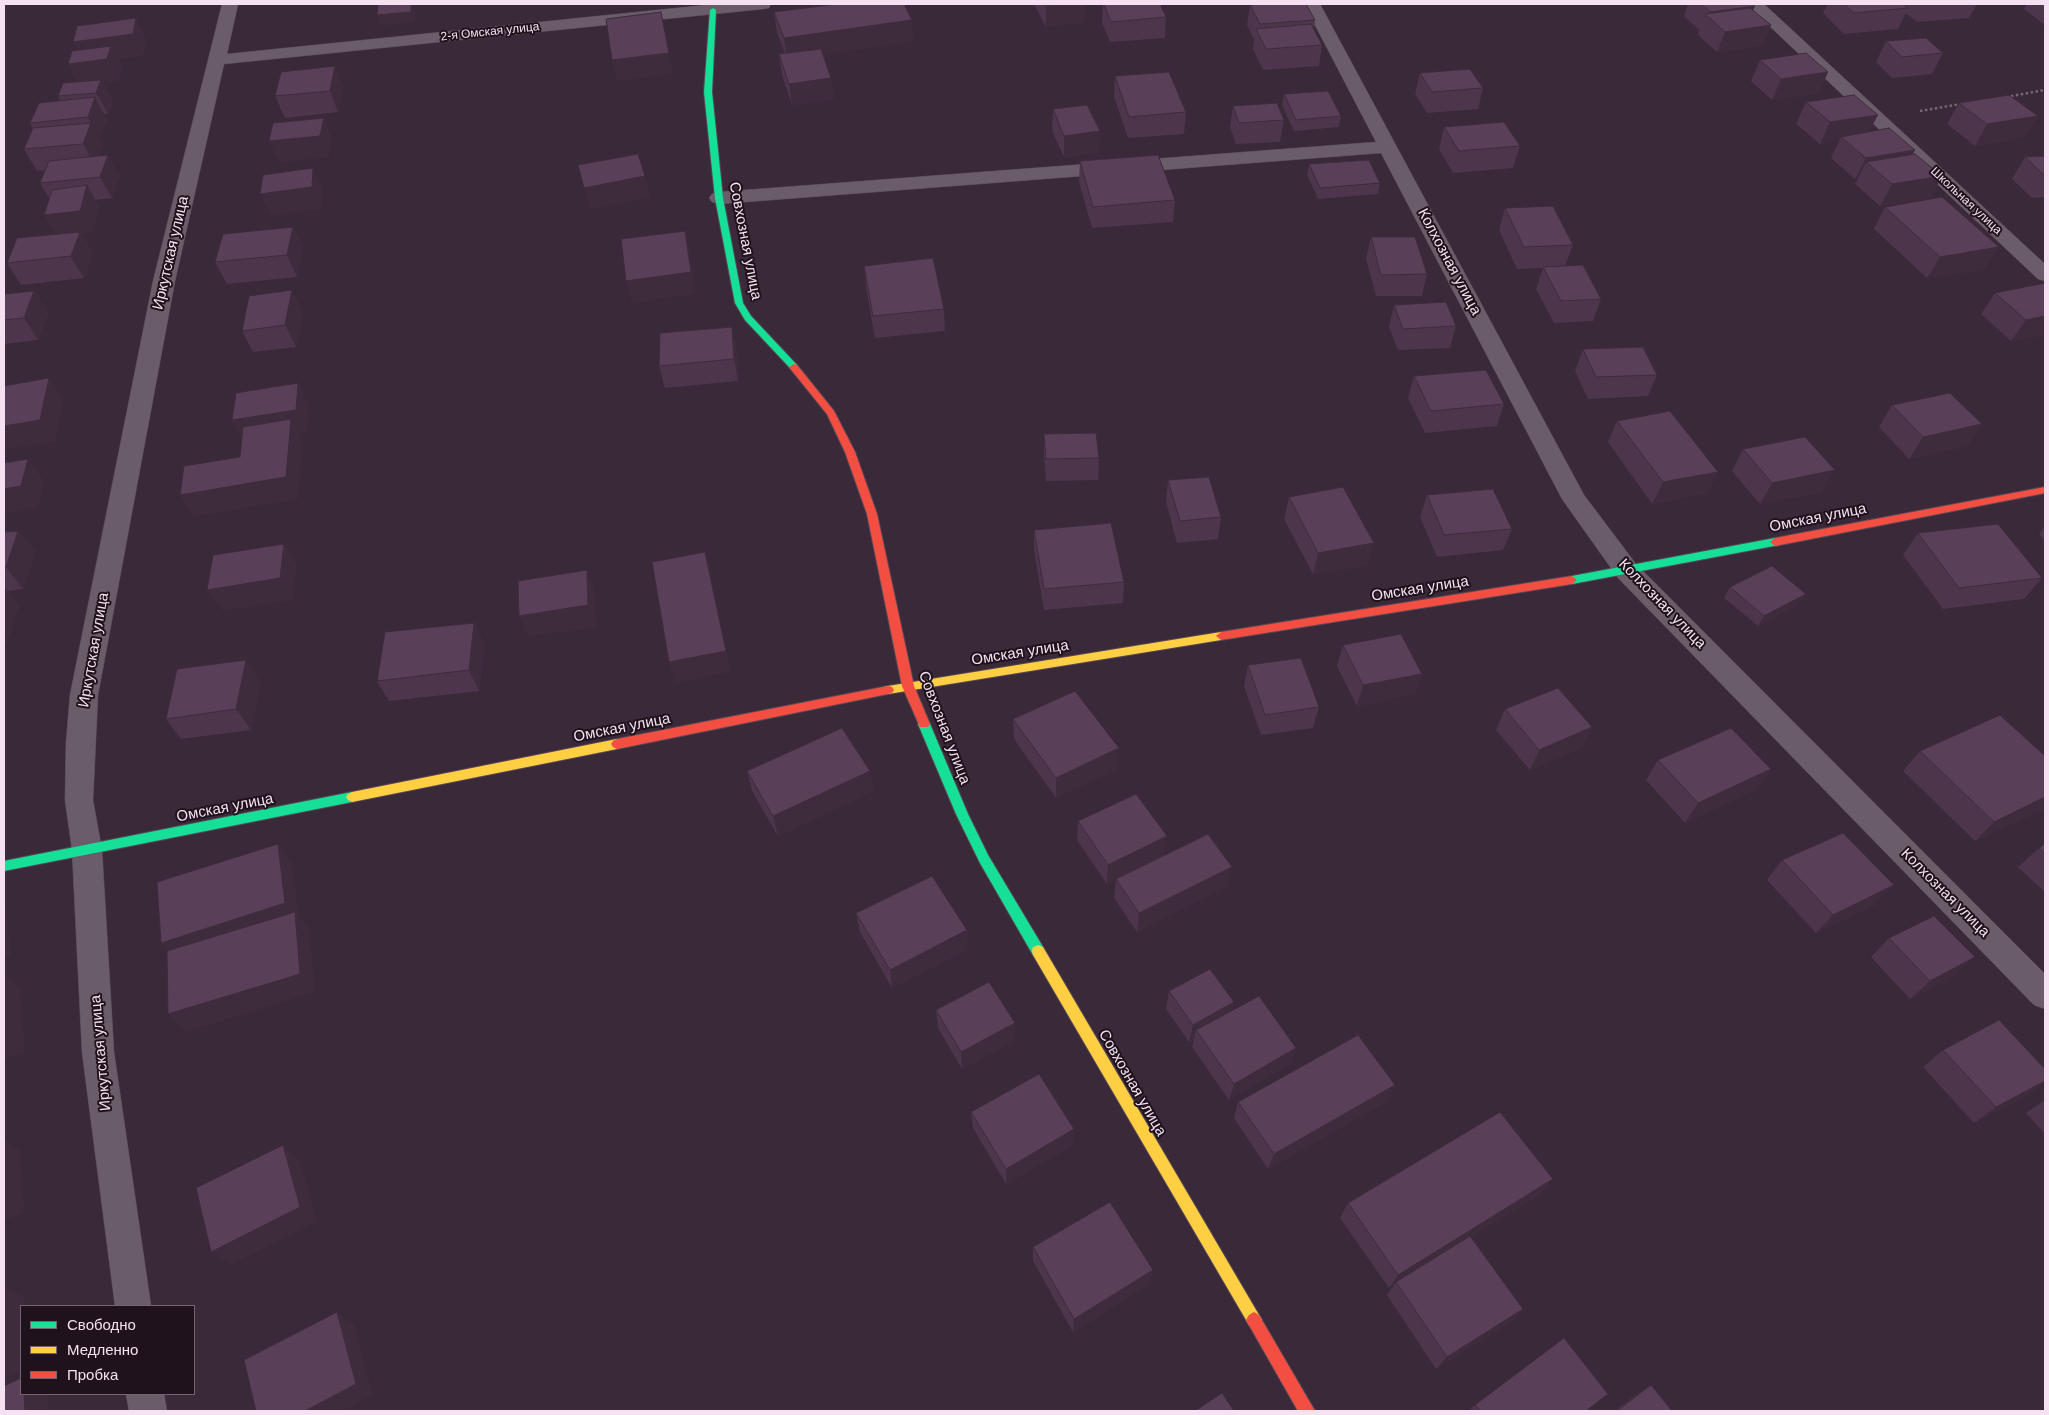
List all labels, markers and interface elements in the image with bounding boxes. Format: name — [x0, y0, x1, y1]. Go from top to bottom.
street label: 2-я Омская улица — [440, 20, 540, 44]
street label: Школьная улица — [1927, 164, 2005, 238]
street label: Совхозная улица — [725, 181, 765, 301]
street label: Иркутская улица — [149, 194, 193, 312]
street label: Колхозная улица — [1413, 206, 1485, 318]
street label: Омская улица — [1768, 500, 1868, 536]
street label: Колхозная улица — [1615, 555, 1709, 653]
street label: Омская улица — [1370, 572, 1470, 606]
street label: Иркутская улица — [75, 591, 113, 709]
street label: Омская улица — [970, 636, 1070, 670]
street label: Совхозная улица — [914, 669, 974, 787]
street label: Омская улица — [572, 710, 672, 746]
street label: Омская улица — [175, 790, 275, 826]
street label: Колхозная улица — [1897, 845, 1993, 941]
street label: Иркутская улица — [87, 994, 115, 1112]
street label: Совхозная улица — [1094, 1027, 1170, 1139]
legend — [20, 1305, 195, 1395]
text: Свободно — [67, 1316, 136, 1333]
text: Медленно — [67, 1341, 138, 1358]
text: Пробка — [67, 1366, 118, 1383]

